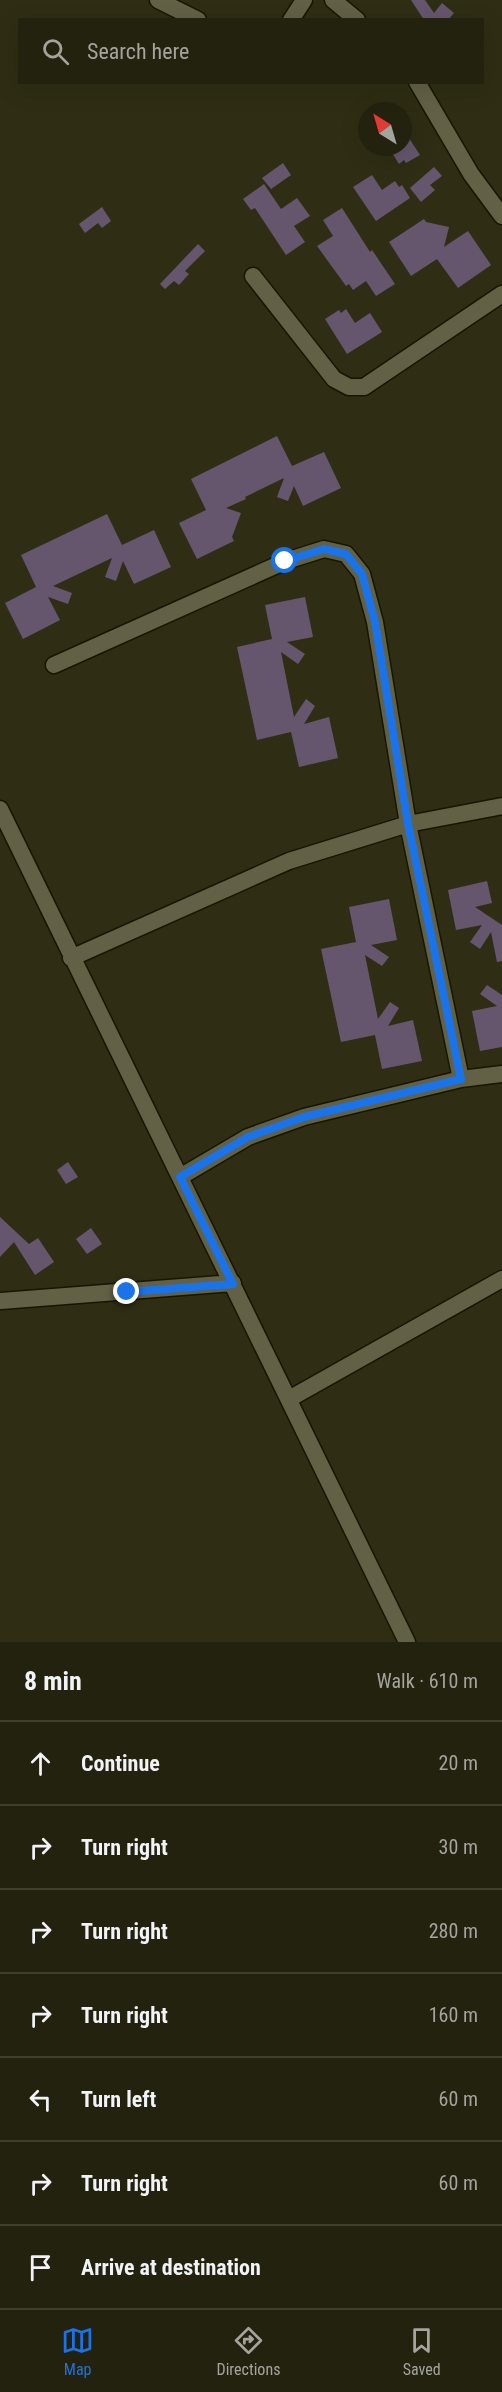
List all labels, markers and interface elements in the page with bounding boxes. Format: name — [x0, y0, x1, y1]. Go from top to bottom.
search box — [18, 18, 484, 84]
icon: search — [39, 35, 72, 68]
text: Search here — [87, 39, 189, 64]
north arrow — [358, 102, 412, 156]
route start — [271, 547, 297, 573]
route end — [113, 1278, 139, 1304]
text: 8 min — [24, 1666, 82, 1696]
text: Walk · 610 m — [377, 1669, 478, 1693]
icon: ahead — [24, 1747, 57, 1780]
text: Continue — [81, 1751, 160, 1776]
text: 20 m — [439, 1751, 478, 1775]
icon: right — [24, 1831, 57, 1864]
text: Turn right — [81, 1835, 168, 1860]
text: 30 m — [439, 1835, 478, 1859]
icon: right — [24, 1915, 57, 1948]
text: Turn right — [81, 1919, 168, 1944]
text: 280 m — [429, 1919, 478, 1943]
icon: right — [24, 1999, 57, 2032]
text: Turn right — [81, 2003, 168, 2028]
text: 160 m — [429, 2003, 478, 2027]
icon: left — [24, 2083, 57, 2116]
text: Turn left — [81, 2087, 156, 2112]
text: 60 m — [439, 2087, 478, 2111]
icon: right — [24, 2167, 57, 2200]
text: Turn right — [81, 2171, 168, 2196]
text: 60 m — [439, 2171, 478, 2195]
icon: arrive — [24, 2251, 57, 2284]
text: Arrive at destination — [81, 2255, 261, 2280]
tab: Map — [61, 2324, 94, 2379]
tab: Directions — [217, 2324, 280, 2379]
tab: Saved — [403, 2324, 441, 2379]

